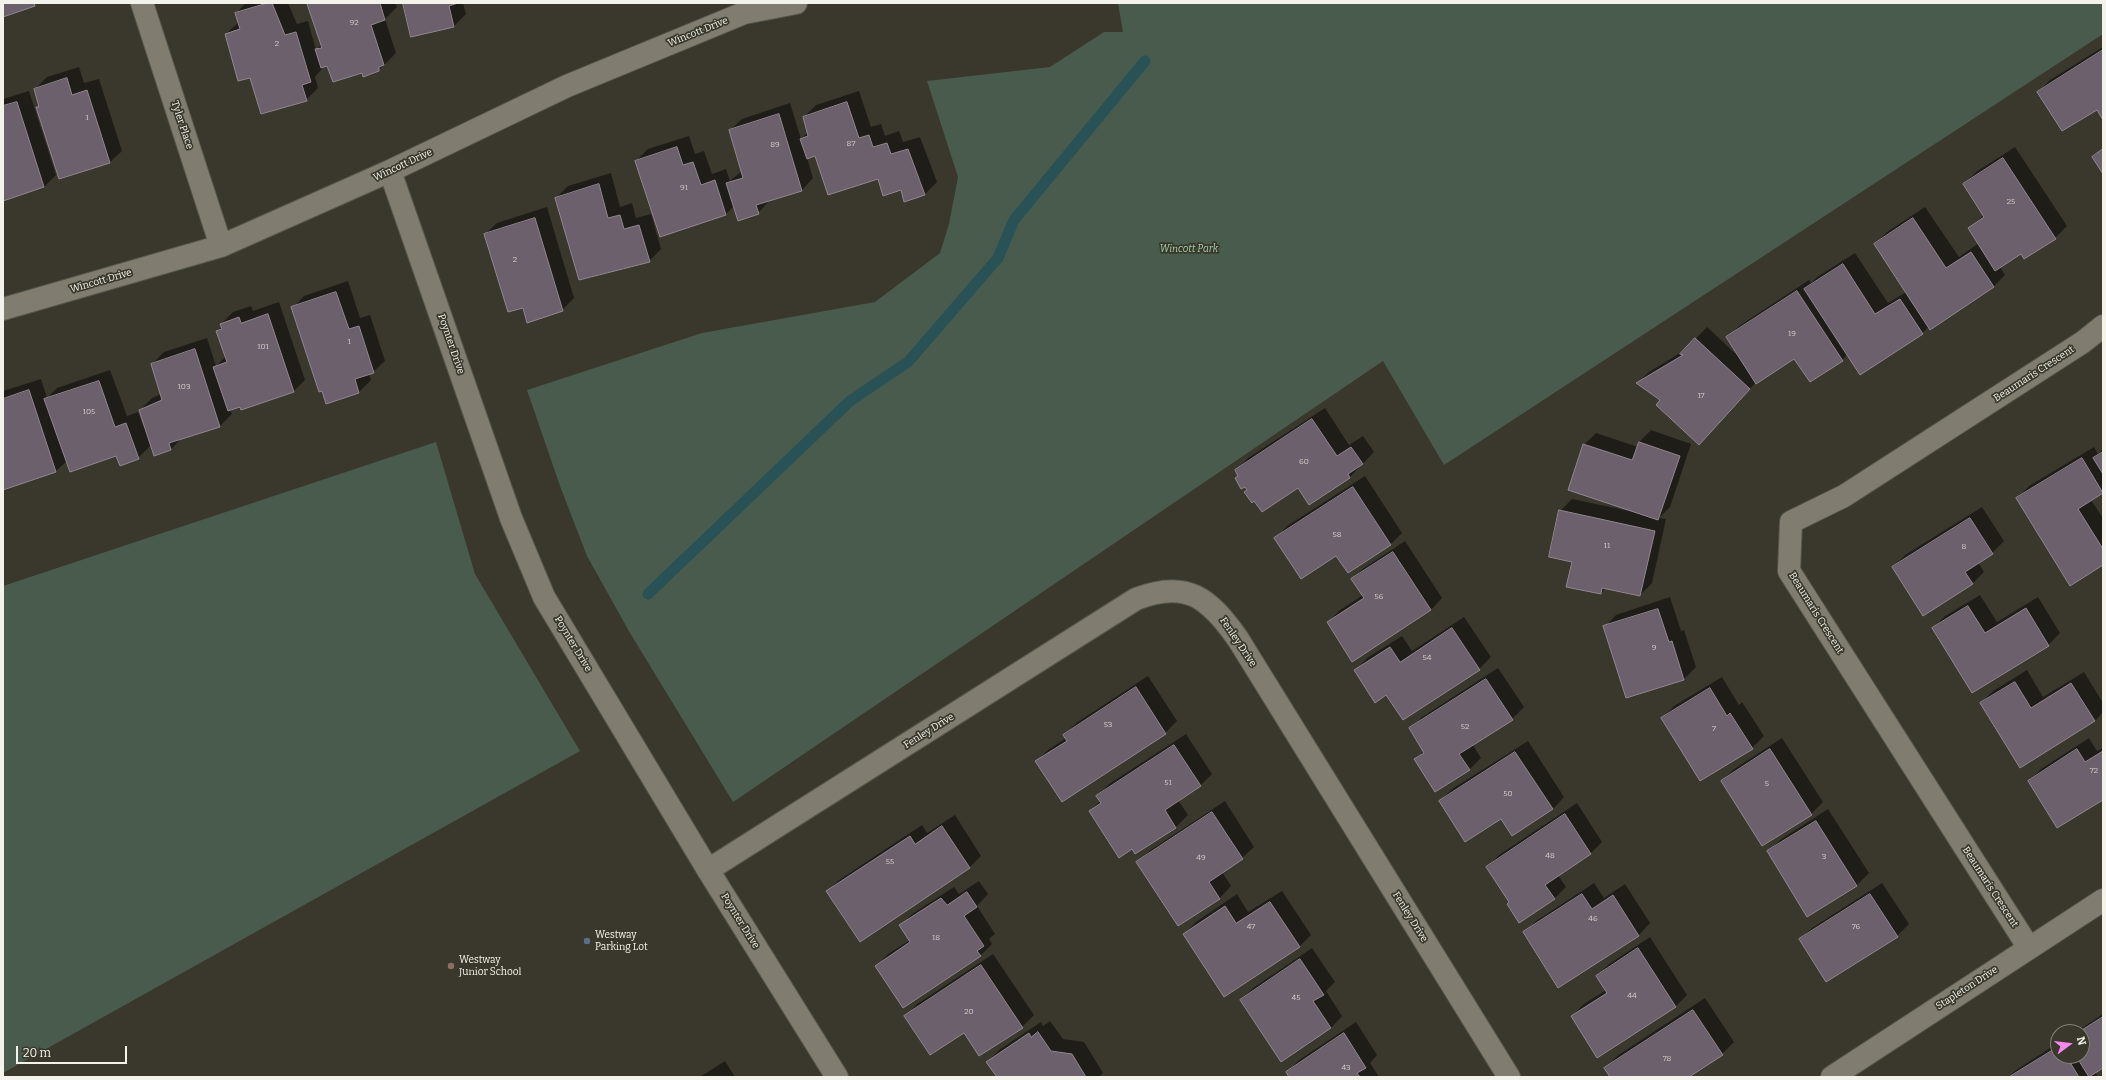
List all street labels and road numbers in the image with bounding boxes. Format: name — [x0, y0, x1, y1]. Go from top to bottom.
street label: Wincott Drive — [666, 15, 730, 49]
street label: Tyler Place — [169, 99, 195, 151]
street label: Wincott Drive — [372, 146, 434, 184]
street label: Wincott Drive — [69, 266, 133, 296]
street label: Poynter Drive — [435, 312, 467, 376]
street label: Beaumaris Crescent — [1992, 344, 2076, 404]
street label: Beaumaris Crescent — [1786, 570, 1846, 656]
street label: Poynter Drive — [552, 614, 594, 674]
street label: Fenley Drive — [1217, 615, 1259, 669]
street label: Fenley Drive — [902, 711, 956, 751]
street label: Beaumaris Crescent — [1960, 845, 2020, 929]
street label: Fenley Drive — [1390, 890, 1430, 944]
street label: Poynter Drive — [718, 891, 762, 951]
street label: Stapleton Drive — [1934, 964, 2000, 1012]

